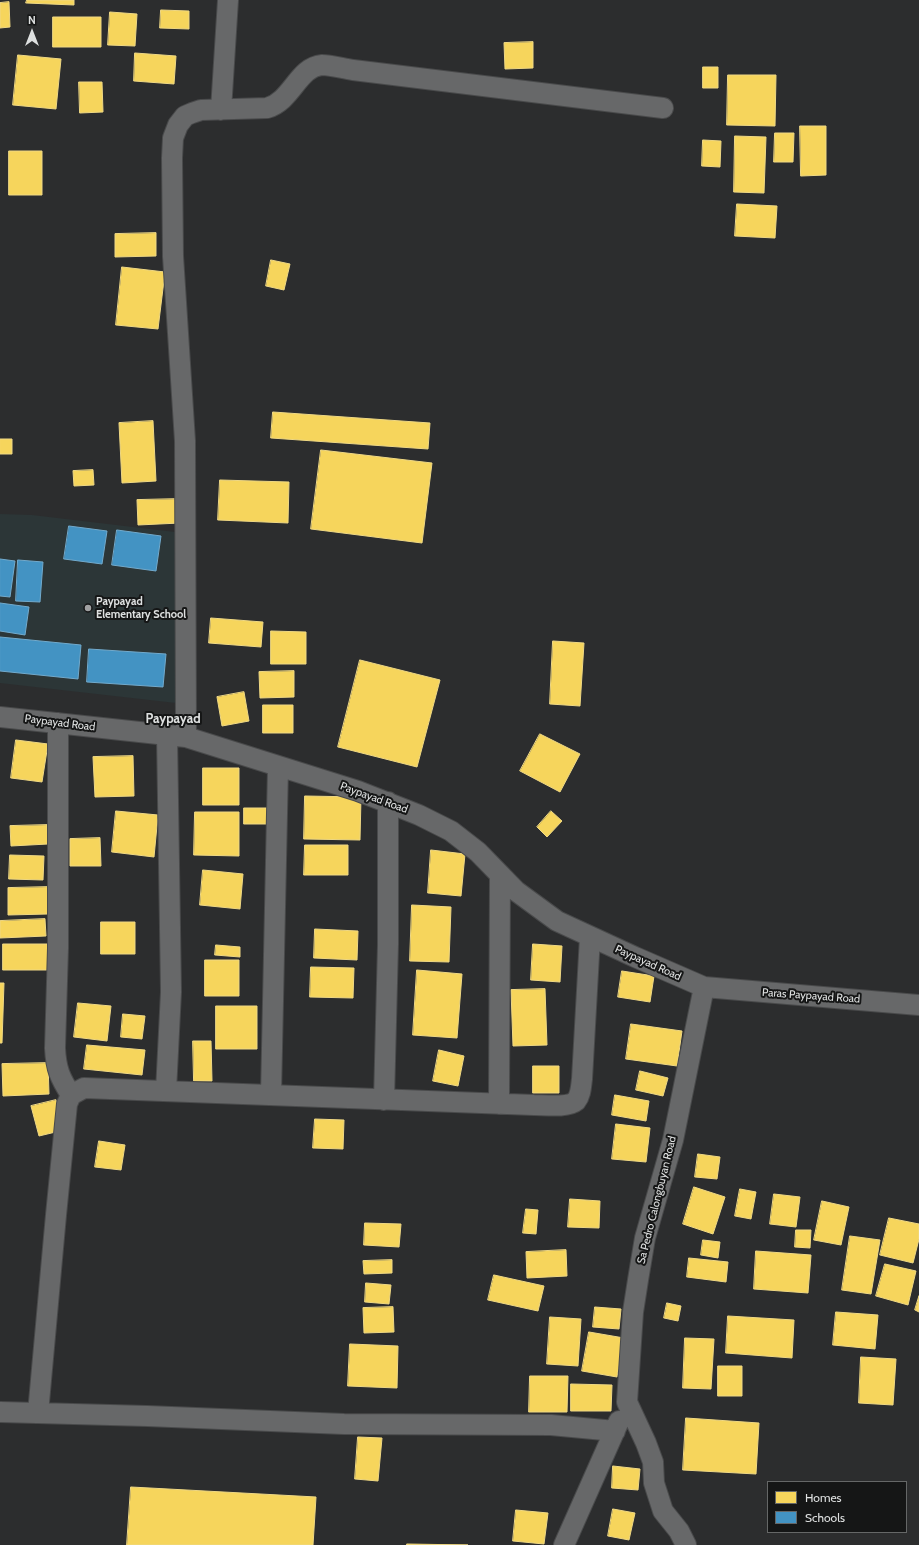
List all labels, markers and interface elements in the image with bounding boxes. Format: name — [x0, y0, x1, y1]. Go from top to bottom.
north arrow — [12, 12, 52, 52]
text: N — [28, 13, 36, 27]
place label: Paypayad Elementary School — [96, 595, 186, 621]
marker: Paypayad Elementary School — [83, 603, 93, 613]
district label: Paypayad — [145, 711, 201, 727]
street label: Paypayad Road — [24, 712, 96, 734]
street label: Paypayad Road — [338, 780, 410, 816]
street label: Paypayad Road — [613, 943, 683, 983]
street label: Paras Paypayad Road — [762, 986, 860, 1006]
street label: Sa Pedro Calongbuyan Road — [635, 1135, 679, 1265]
legend — [767, 1481, 907, 1533]
text: Homes — [805, 1490, 842, 1505]
text: Schools — [805, 1510, 845, 1525]

